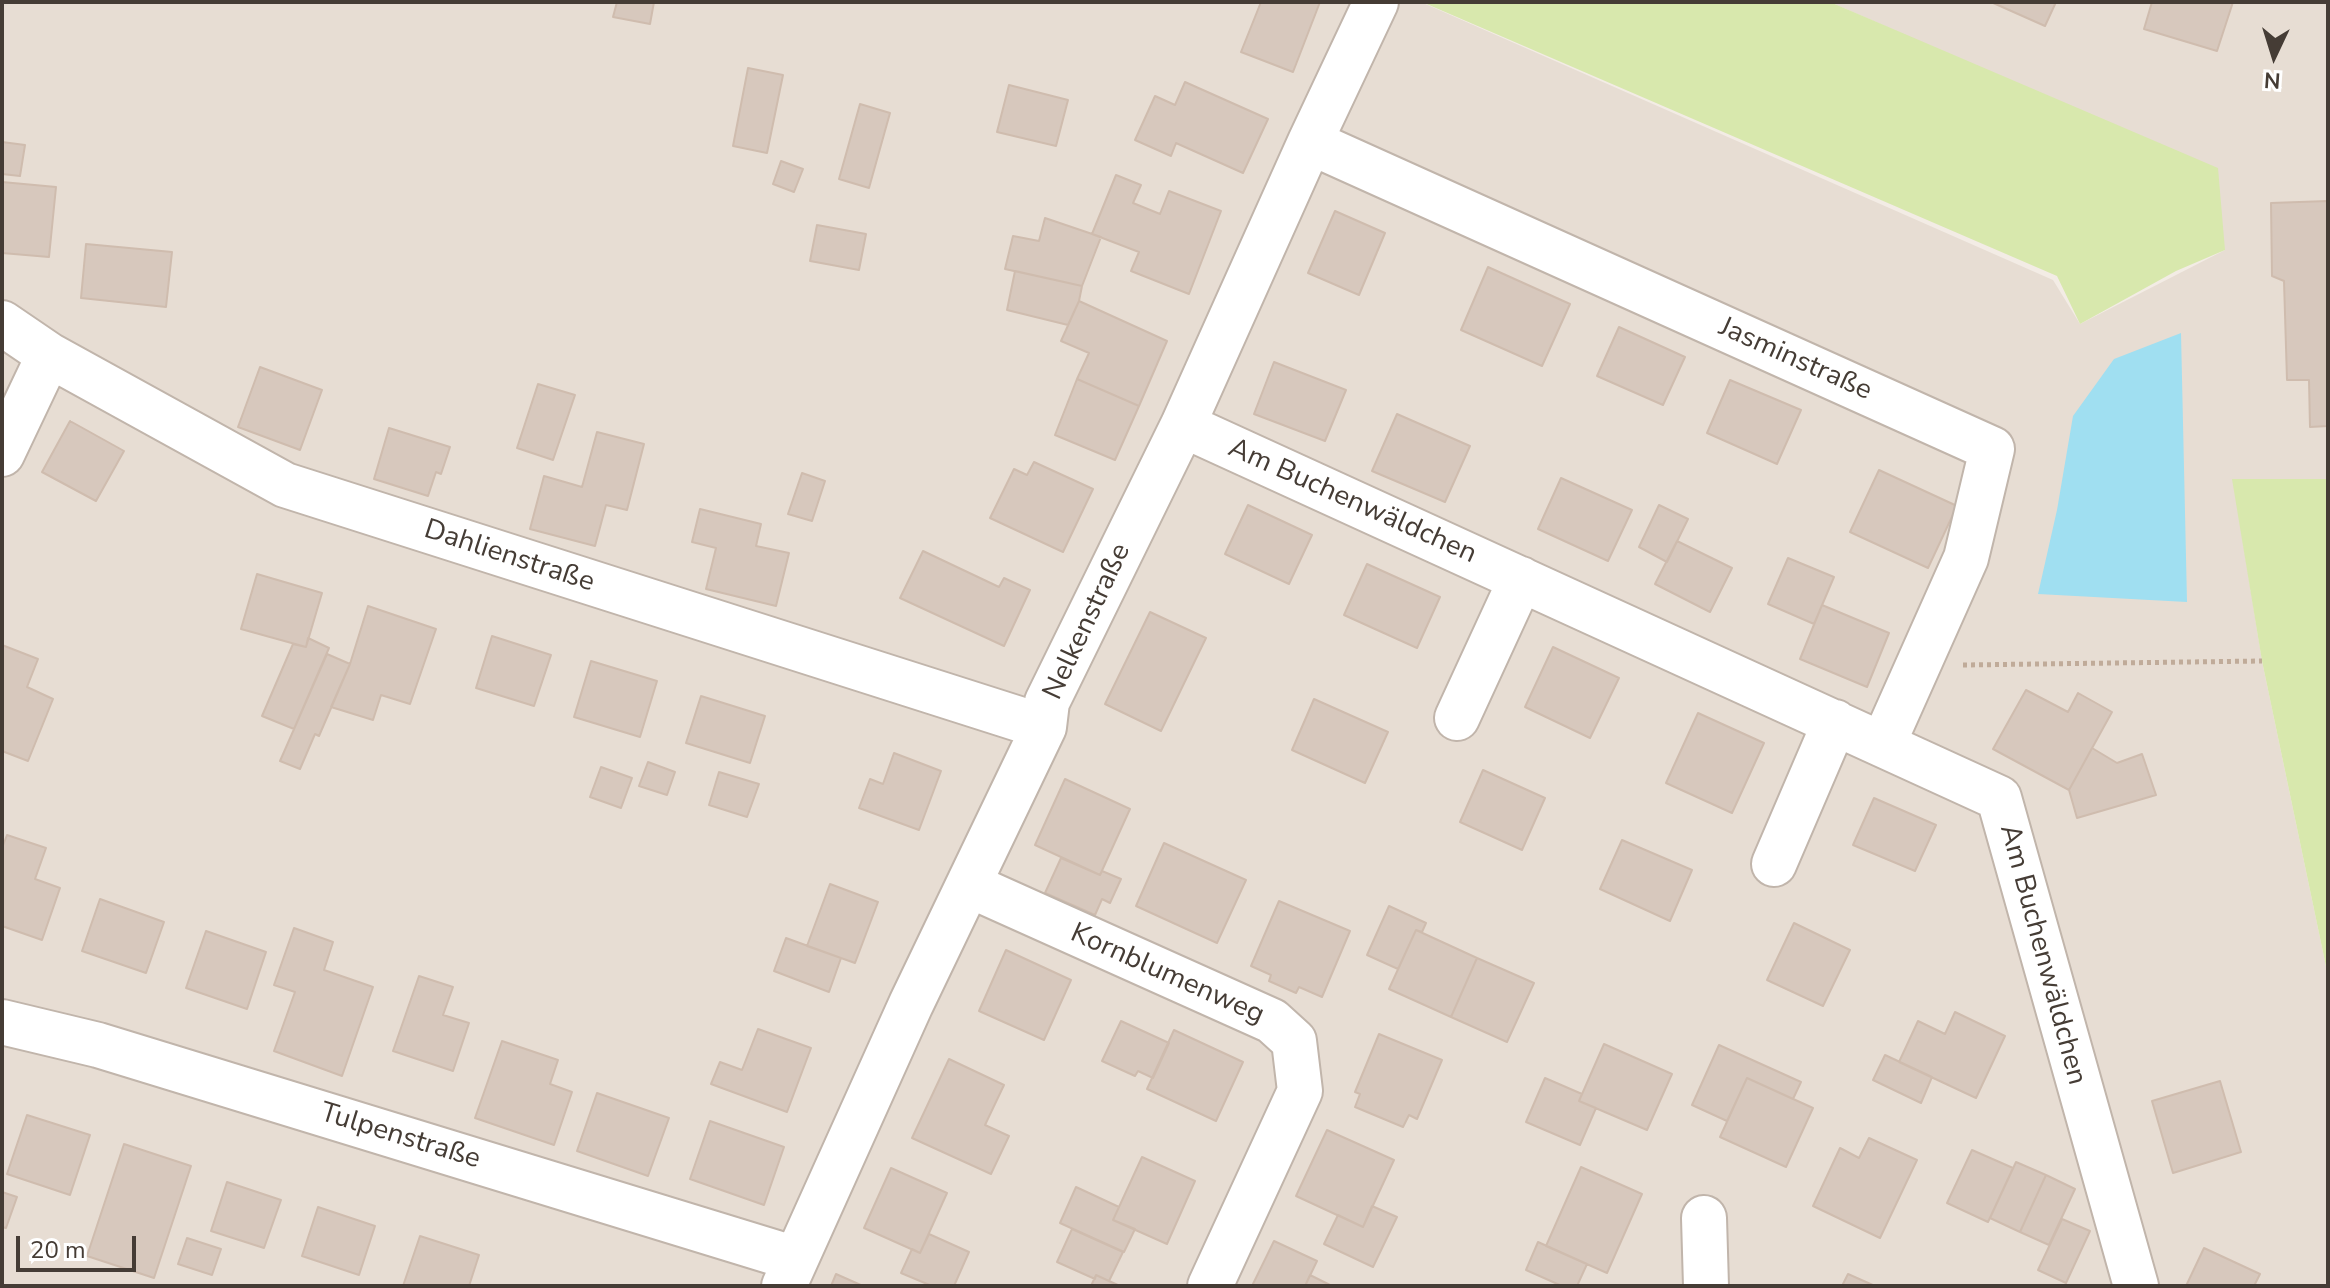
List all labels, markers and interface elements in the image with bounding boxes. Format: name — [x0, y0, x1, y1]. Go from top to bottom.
north arrow — [2234, 16, 2314, 96]
text: N — [2263, 64, 2282, 95]
street label: Jasminstraße — [1713, 311, 1877, 409]
street label: Am Buchenwäldchen — [1223, 432, 1481, 572]
street label: Dahlienstraße — [420, 514, 598, 600]
street label: Nelkenstraße — [1037, 539, 1139, 705]
street label: Am Buchenwäldchen — [1991, 821, 2093, 1089]
street label: Kornblumenweg — [1065, 917, 1269, 1033]
street label: Tulpenstraße — [316, 1097, 484, 1177]
scale bar — [20, 1220, 140, 1270]
text: 20 m — [30, 1234, 86, 1266]

